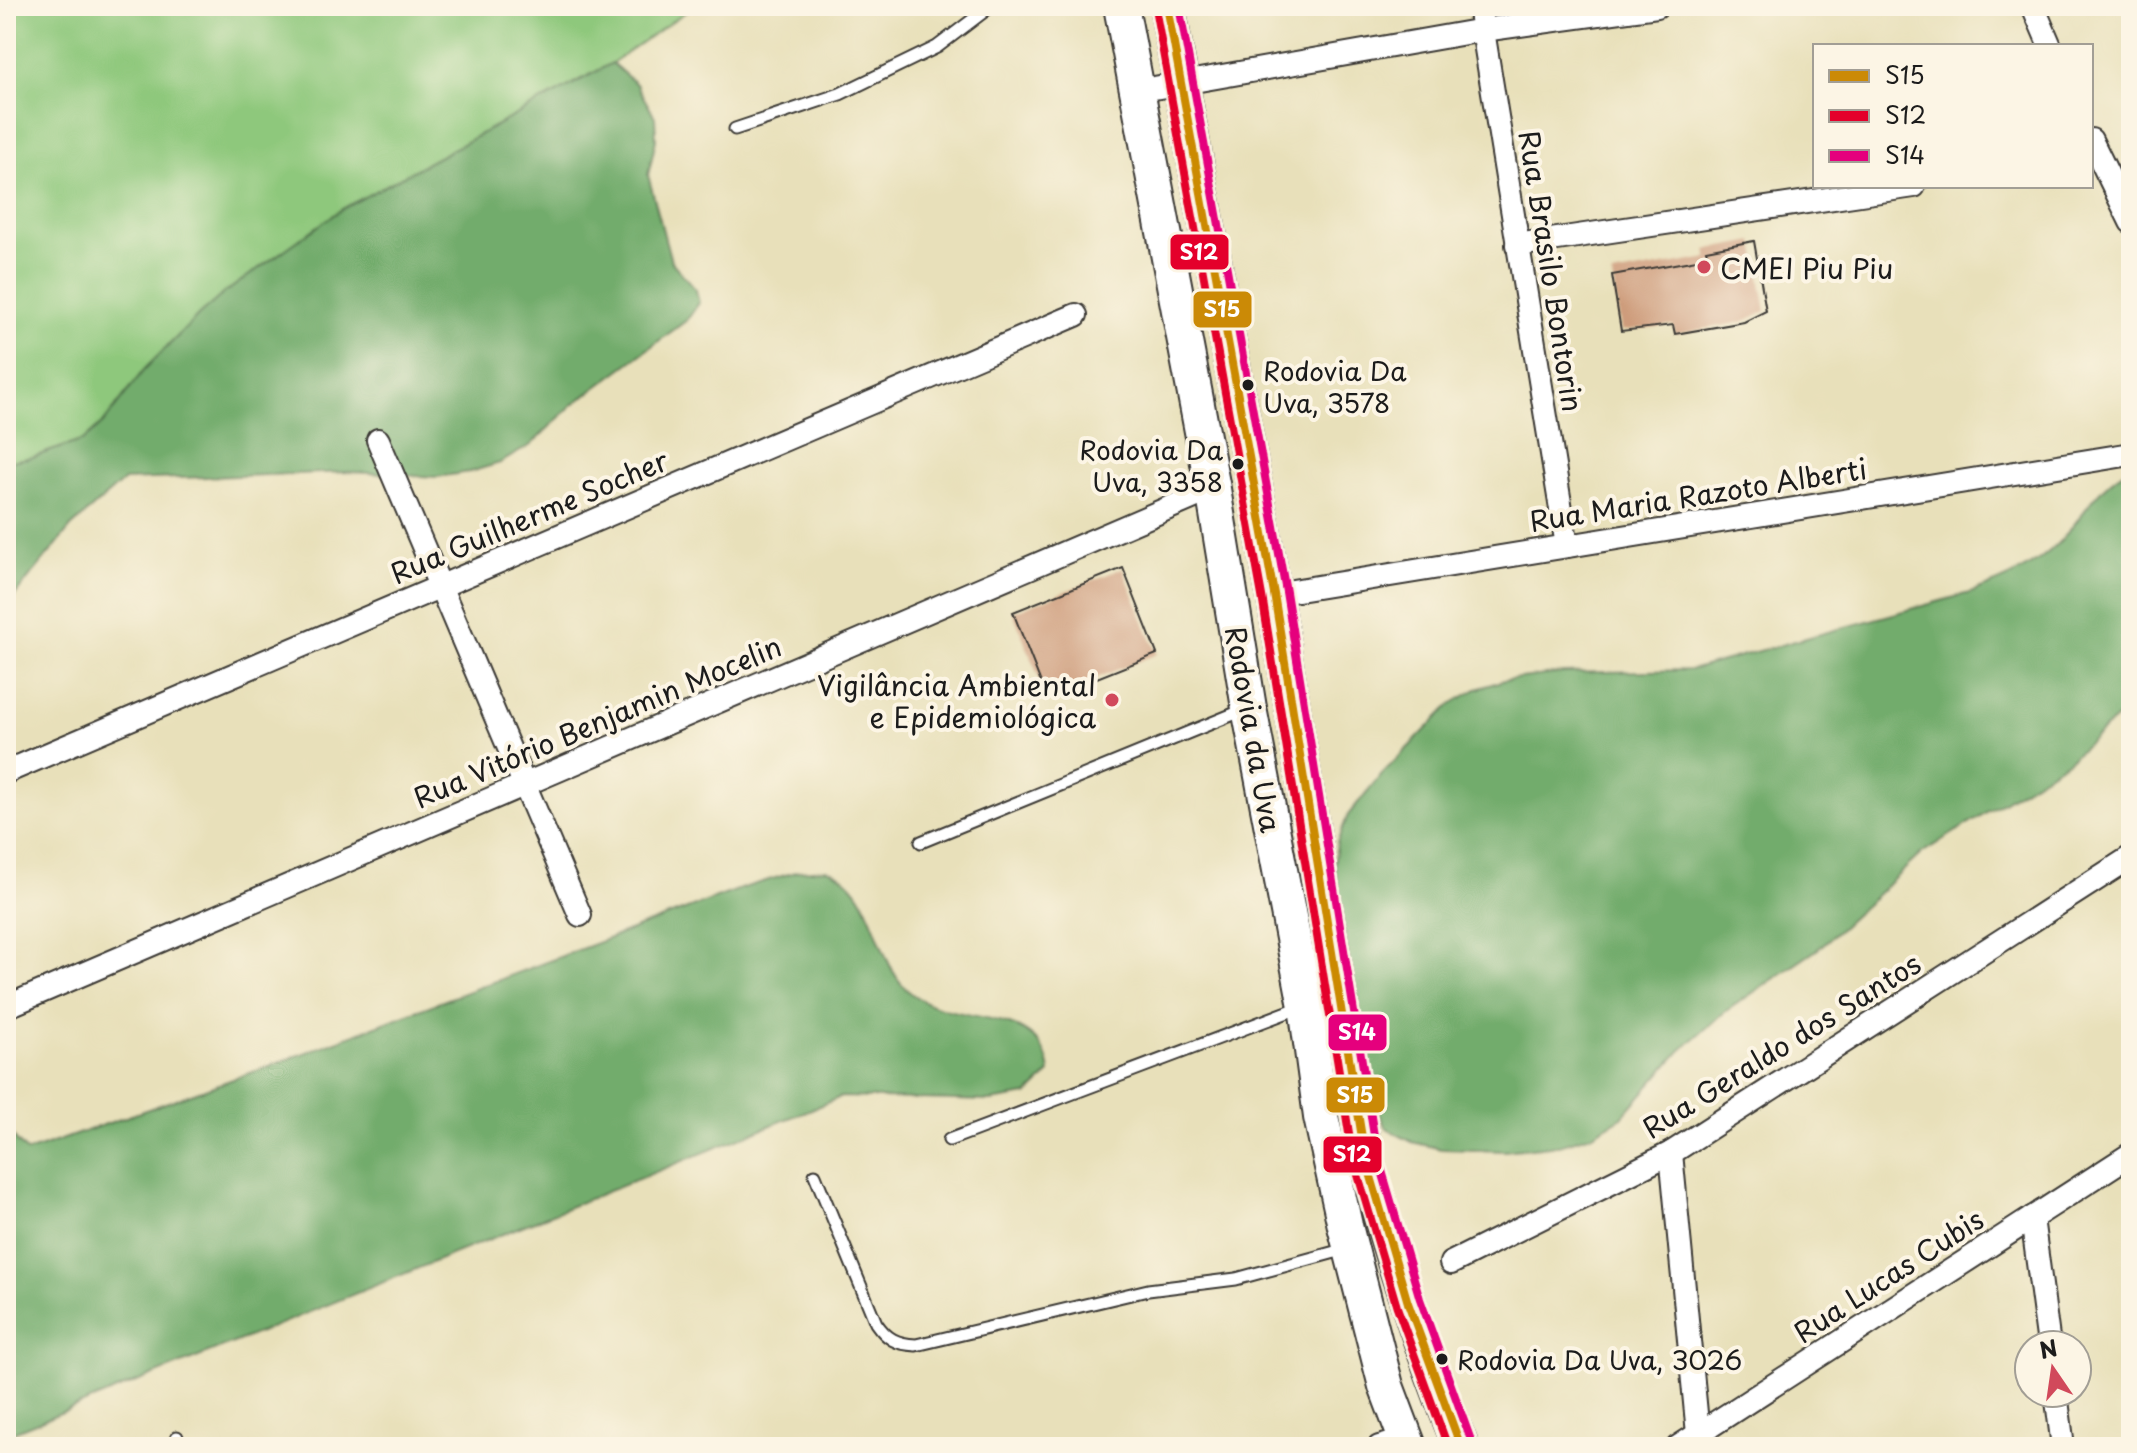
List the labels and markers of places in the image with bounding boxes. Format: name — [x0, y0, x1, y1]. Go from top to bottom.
place label: CMEI Piu Piu — [1720, 246, 1893, 289]
marker: CMEI Piu Piu — [1695, 258, 1713, 276]
place label: Rodovia Da Uva, 3578 — [1263, 351, 1407, 422]
marker: Rodovia Da Uva, 3578 — [1240, 377, 1256, 393]
place label: Rodovia Da Uva, 3358 — [1079, 430, 1224, 501]
marker: Rodovia Da Uva, 3358 — [1230, 456, 1246, 472]
place label: Vigilância Ambiental e Epidemiológica — [817, 663, 1096, 738]
marker: Vigilância Ambiental e Epidemiológica — [1103, 691, 1121, 709]
place label: Rodovia Da Uva, 3026 — [1457, 1340, 1742, 1379]
marker: Rodovia Da Uva, 3026 — [1434, 1351, 1450, 1367]

